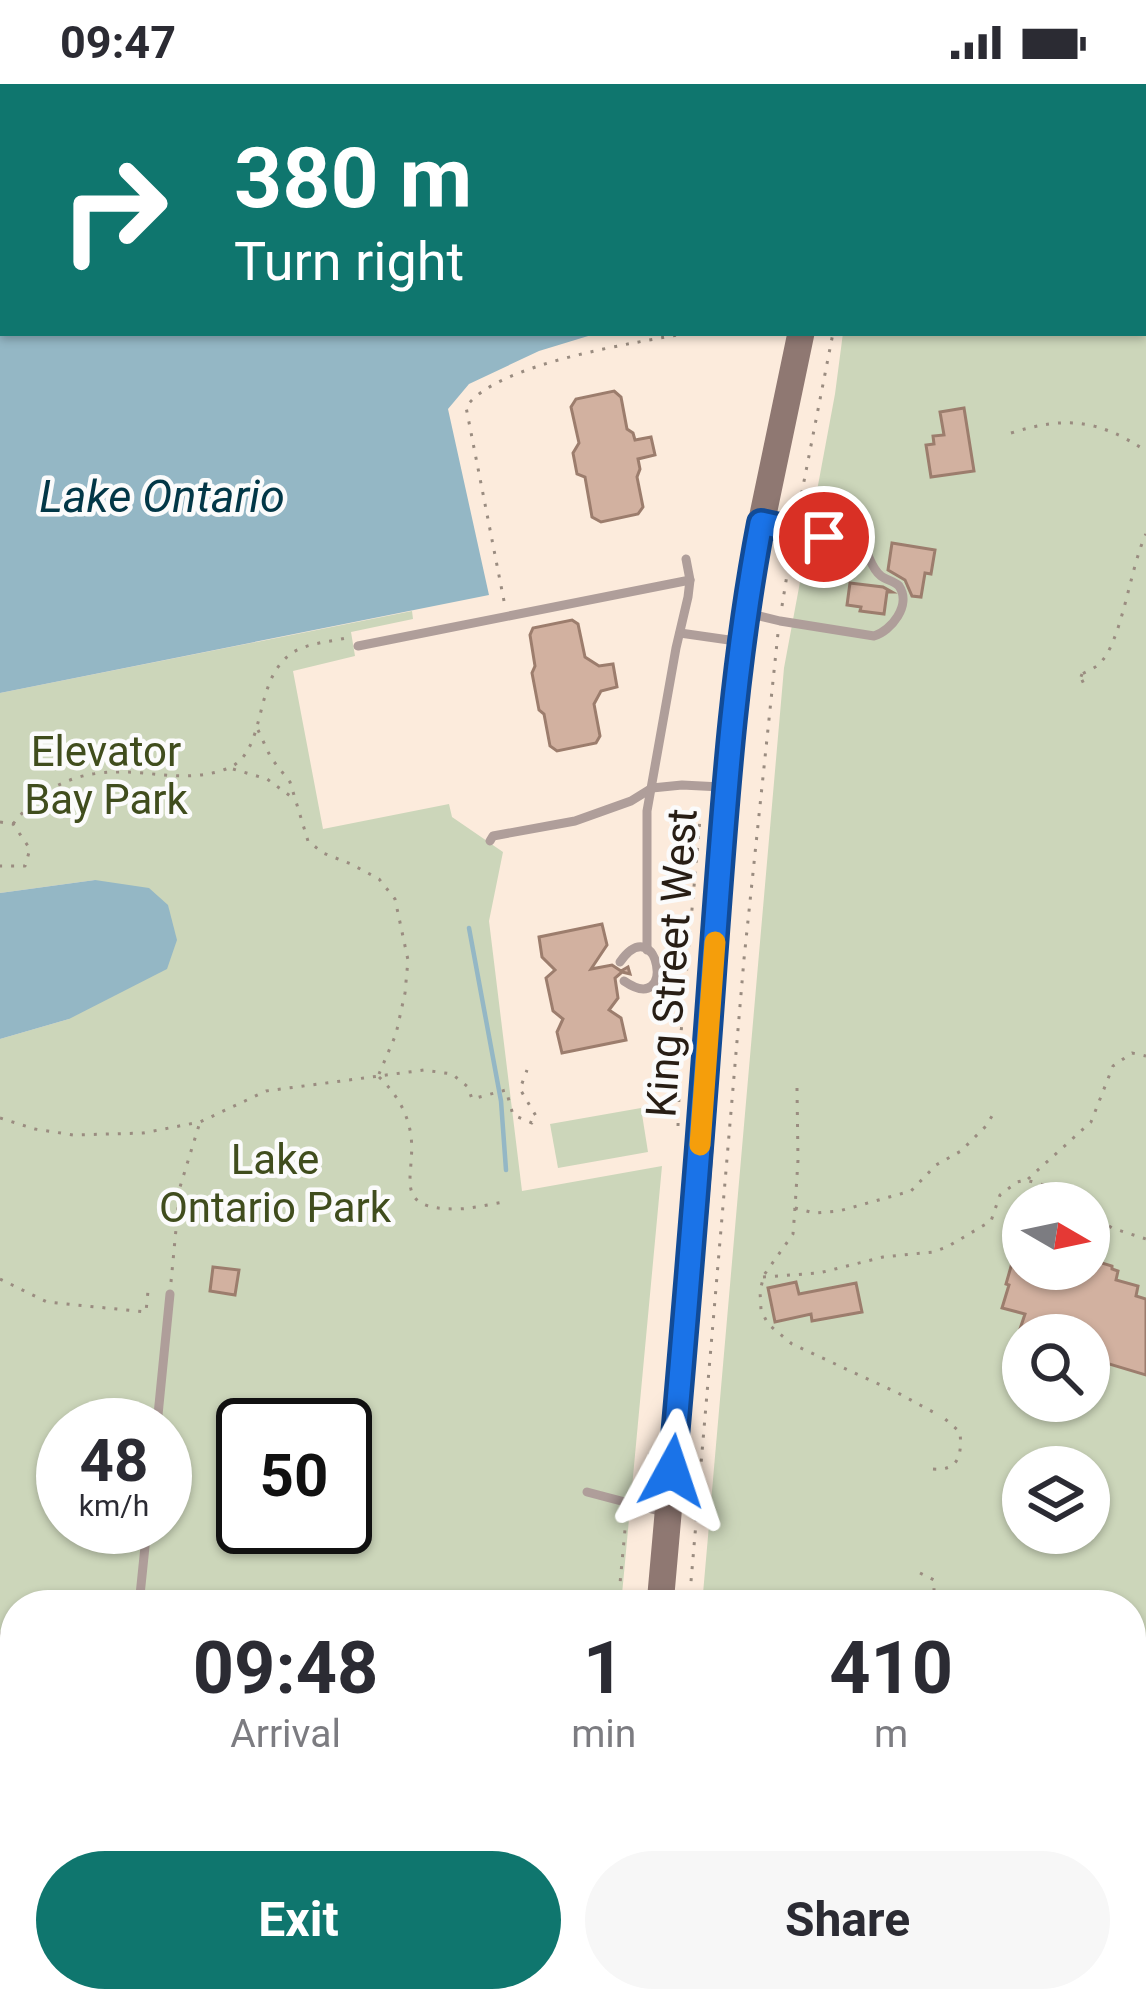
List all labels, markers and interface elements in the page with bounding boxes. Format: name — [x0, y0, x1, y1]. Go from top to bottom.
text: 09:47 — [60, 16, 176, 69]
text: 380 m — [234, 129, 472, 228]
icon: right — [36, 132, 192, 288]
text: Turn right — [234, 230, 464, 293]
water label: Lake Ontario — [39, 470, 285, 523]
pin — [773, 486, 875, 588]
icon: arrive — [791, 504, 857, 570]
park label: Elevator Bay Park — [24, 727, 189, 824]
street label: King Street West — [636, 807, 707, 1119]
park label: Lake Ontario Park — [159, 1135, 392, 1232]
north arrow — [1002, 1182, 1110, 1290]
map controls — [1002, 1182, 1110, 1554]
button: search — [1002, 1314, 1110, 1422]
speed limit sign: 50 — [216, 1398, 372, 1554]
position arrow — [609, 1408, 735, 1534]
text: 48 — [80, 1425, 148, 1496]
button: layers — [1002, 1446, 1110, 1554]
text: km/h — [79, 1488, 149, 1523]
text: 09:48 — [193, 1626, 378, 1711]
text: 1 — [583, 1626, 624, 1711]
text: 410 — [829, 1626, 953, 1711]
text: Arrival — [230, 1711, 341, 1757]
text: min — [571, 1711, 636, 1757]
text: m — [874, 1711, 908, 1757]
button: Exit — [36, 1851, 561, 1989]
button: Share — [585, 1851, 1110, 1989]

